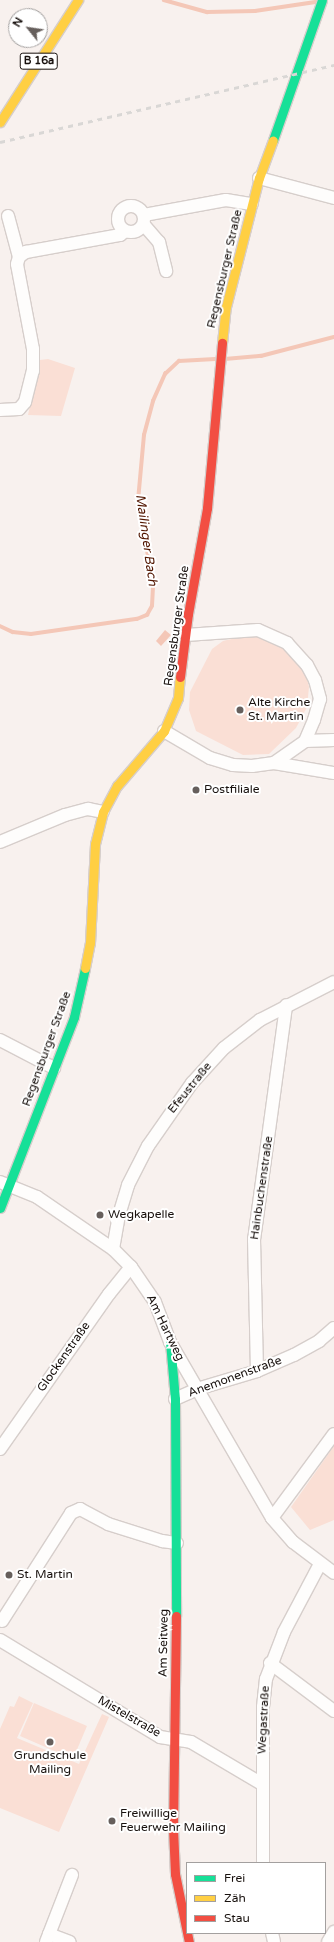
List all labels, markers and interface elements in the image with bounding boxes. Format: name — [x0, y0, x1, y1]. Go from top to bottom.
north arrow — [8, 8, 48, 48]
text: N — [10, 15, 26, 29]
road number: B 16a — [19, 52, 59, 70]
street label: Regensburger Straße — [204, 208, 246, 330]
water label: Mailinger Bach — [132, 493, 160, 587]
street label: Regensburger Straße — [161, 565, 193, 687]
place label: Alte Kirche St. Martin — [248, 696, 310, 724]
marker: Alte Kirche St. Martin — [235, 705, 245, 715]
place label: Postfiliale — [204, 783, 260, 797]
marker: Postfiliale — [191, 785, 201, 795]
street label: Regensburger Straße — [19, 990, 75, 1108]
street label: Efeustraße — [165, 1060, 215, 1116]
street label: Hainbuchenstraße — [248, 1135, 276, 1241]
place label: Wegkapelle — [108, 1208, 174, 1222]
marker: Wegkapelle — [95, 1210, 105, 1220]
street label: Am Hartweg — [143, 1293, 187, 1363]
street label: Glockenstraße — [35, 1319, 93, 1395]
street label: Anemonenstraße — [186, 1353, 284, 1401]
place label: St. Martin — [17, 1568, 73, 1582]
marker: St. Martin — [4, 1570, 14, 1580]
street label: Am Seitweg — [156, 1609, 172, 1677]
street label: Wegastraße — [255, 1685, 273, 1755]
street label: Mistelstraße — [95, 1693, 163, 1741]
marker: Grundschule Mailing — [45, 1737, 55, 1747]
place label: Grundschule Mailing — [14, 1749, 86, 1777]
place label: Freiwillige Feuerwehr Mailing — [120, 1807, 226, 1835]
marker: Freiwillige Feuerwehr Mailing — [107, 1816, 117, 1826]
legend — [186, 1862, 326, 1934]
text: Frei — [224, 1871, 245, 1885]
text: Zäh — [224, 1891, 246, 1905]
text: Stau — [224, 1911, 250, 1925]

